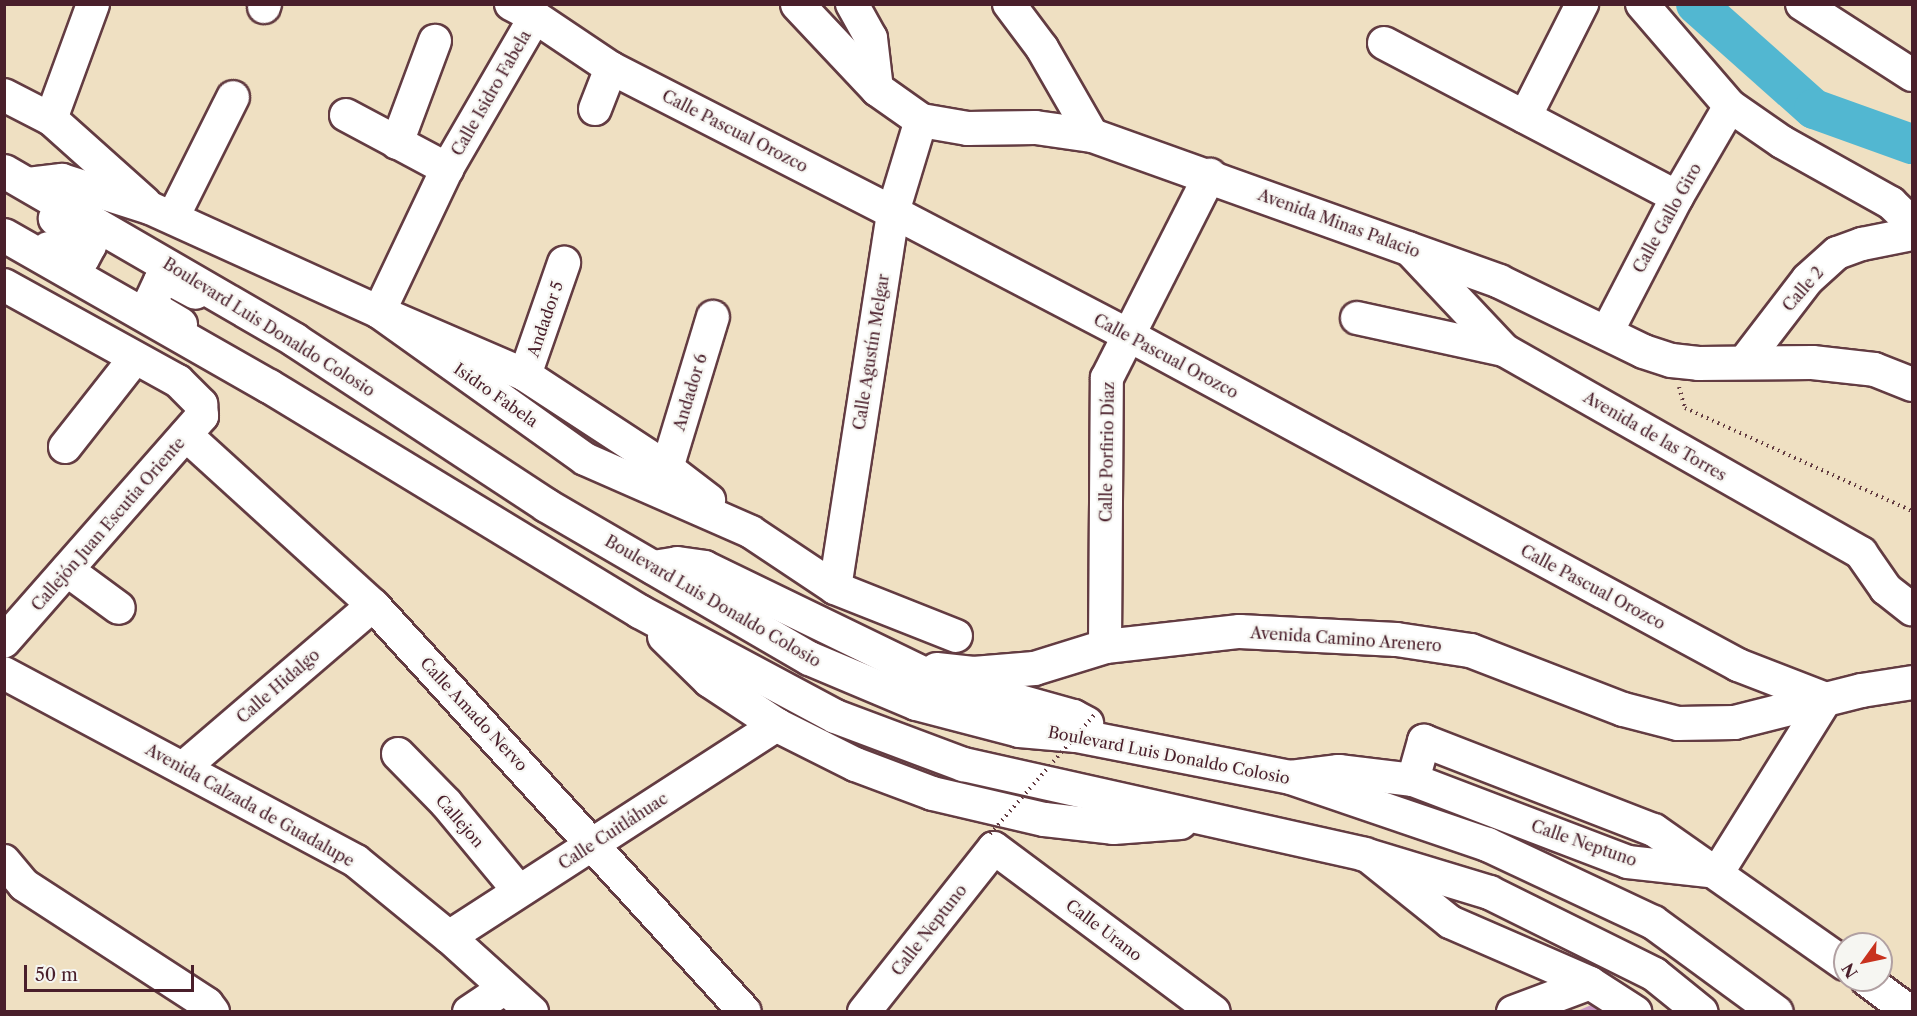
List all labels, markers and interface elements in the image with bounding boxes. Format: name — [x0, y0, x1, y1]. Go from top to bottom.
street label: Calle Isidro Fabela — [447, 27, 535, 159]
street label: Calle Pascual Orozco — [659, 86, 811, 176]
street label: Calle Gallo Giro — [1629, 160, 1705, 276]
street label: Avenida Minas Palacio — [1255, 185, 1423, 261]
street label: Boulevard Luis Donaldo Colosio — [160, 254, 378, 400]
street label: Calle 2 — [1778, 263, 1828, 315]
street label: Calle Agustín Melgar — [849, 272, 893, 432]
street label: Andador 5 — [523, 278, 567, 360]
street label: Calle Pascual Orozco — [1090, 310, 1242, 402]
street label: Andador 6 — [669, 351, 711, 433]
street label: Isidro Fabela — [450, 359, 542, 431]
street label: Calle Porfirio Díaz — [1096, 382, 1118, 522]
street label: Avenida de las Torres — [1580, 387, 1730, 485]
street label: Callejón Juan Escutia Oriente — [27, 433, 189, 615]
street label: Boulevard Luis Donaldo Colosio — [602, 531, 824, 671]
street label: Calle Pascual Orozco — [1517, 541, 1669, 633]
street label: Avenida Camino Arenero — [1249, 623, 1443, 655]
street label: Calle Hidalgo — [233, 645, 323, 727]
street label: Calle Amado Nervo — [416, 653, 532, 775]
street label: Boulevard Luis Donaldo Colosio — [1046, 722, 1292, 788]
street label: Avenida Calzada de Guadalupe — [142, 739, 358, 871]
street label: Calle Cuitláhuac — [555, 789, 671, 873]
street label: Callejon — [432, 791, 488, 851]
street label: Calle Neptuno — [1529, 816, 1639, 870]
street label: Calle Neptuno — [887, 881, 971, 979]
street label: Calle Urano — [1062, 895, 1146, 965]
north arrow — [1833, 932, 1893, 992]
scale bar — [27, 953, 196, 991]
text: N — [1837, 959, 1862, 982]
text: 50 m — [35, 964, 78, 986]

